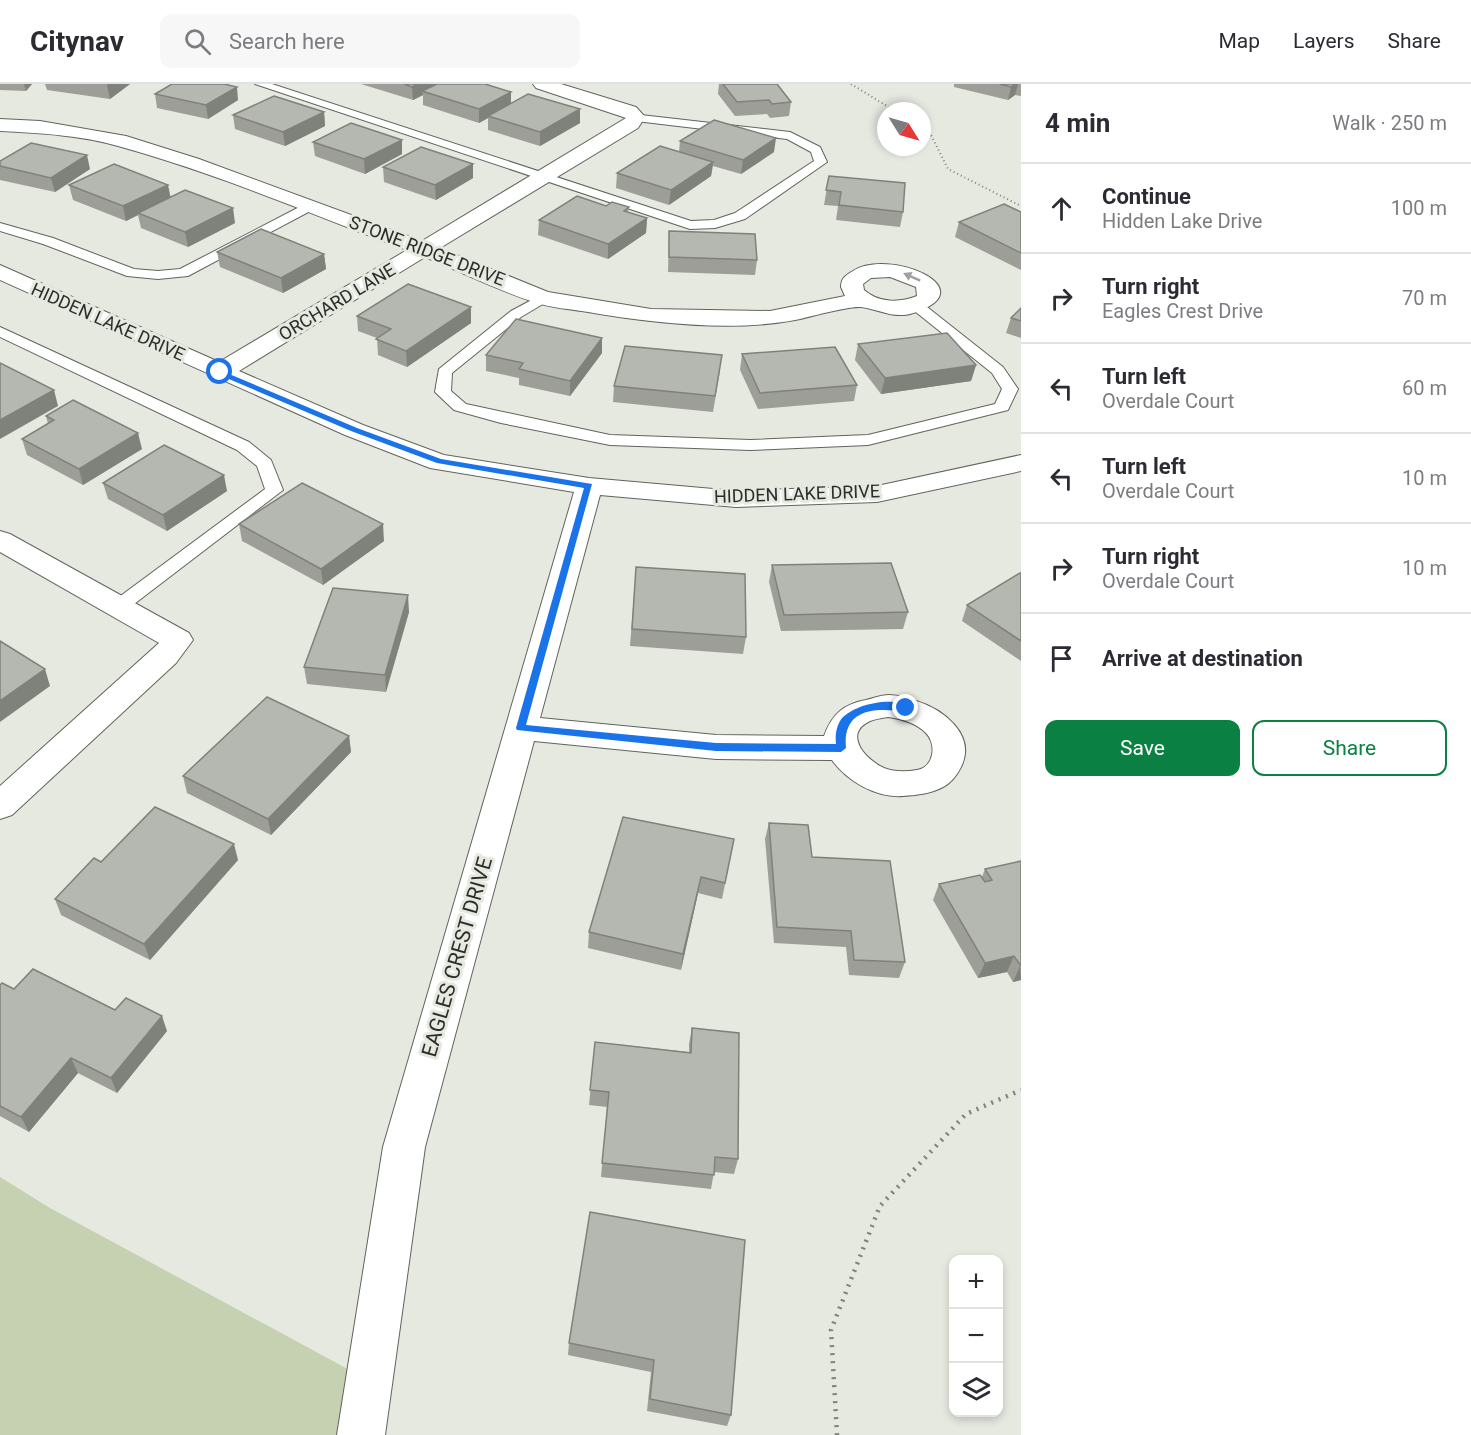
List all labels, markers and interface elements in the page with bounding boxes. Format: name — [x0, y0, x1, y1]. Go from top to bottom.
search box — [160, 14, 580, 68]
text: Citynav — [30, 25, 124, 58]
icon: search — [181, 25, 214, 58]
text: Search here — [229, 29, 345, 54]
text: Map — [1218, 29, 1260, 53]
text: Layers — [1293, 29, 1354, 53]
text: Share — [1387, 29, 1441, 53]
north arrow — [877, 102, 931, 156]
text: 4 min — [1045, 108, 1110, 138]
text: Walk · 250 m — [1332, 111, 1447, 135]
text: Continue — [1102, 184, 1191, 209]
icon: ahead — [1045, 192, 1078, 225]
text: 100 m — [1391, 196, 1447, 220]
text: Hidden Lake Drive — [1102, 209, 1262, 233]
street label: STONE RIDGE DRIVE — [346, 211, 508, 290]
street label: ORCHARD LANE — [275, 259, 399, 345]
one-way arrow — [903, 272, 921, 282]
text: Turn right — [1102, 274, 1199, 299]
street label: HIDDEN LAKE DRIVE — [28, 278, 188, 365]
icon: right — [1045, 282, 1078, 315]
text: 70 m — [1402, 286, 1447, 310]
text: Eagles Crest Drive — [1102, 299, 1263, 323]
route start — [206, 358, 232, 384]
text: Turn left — [1102, 364, 1186, 389]
icon: left — [1045, 372, 1078, 405]
text: 60 m — [1402, 376, 1447, 400]
text: Overdale Court — [1102, 389, 1234, 413]
text: Turn left — [1102, 454, 1186, 479]
icon: left — [1045, 462, 1078, 495]
text: 10 m — [1402, 466, 1447, 490]
text: Overdale Court — [1102, 479, 1234, 503]
street label: HIDDEN LAKE DRIVE — [714, 480, 880, 507]
text: Turn right — [1102, 544, 1199, 569]
icon: right — [1045, 552, 1078, 585]
text: 10 m — [1402, 556, 1447, 580]
text: Overdale Court — [1102, 569, 1234, 593]
icon: arrive — [1045, 642, 1078, 675]
text: Arrive at destination — [1102, 646, 1303, 671]
route end — [892, 694, 918, 720]
button: Save — [1045, 720, 1240, 776]
button: Share — [1252, 720, 1447, 776]
street label: EAGLES CREST DRIVE — [417, 854, 497, 1060]
map controls — [949, 1255, 1003, 1417]
button: + — [949, 1255, 1003, 1309]
button: − — [949, 1309, 1003, 1363]
button: layers — [949, 1363, 1003, 1417]

